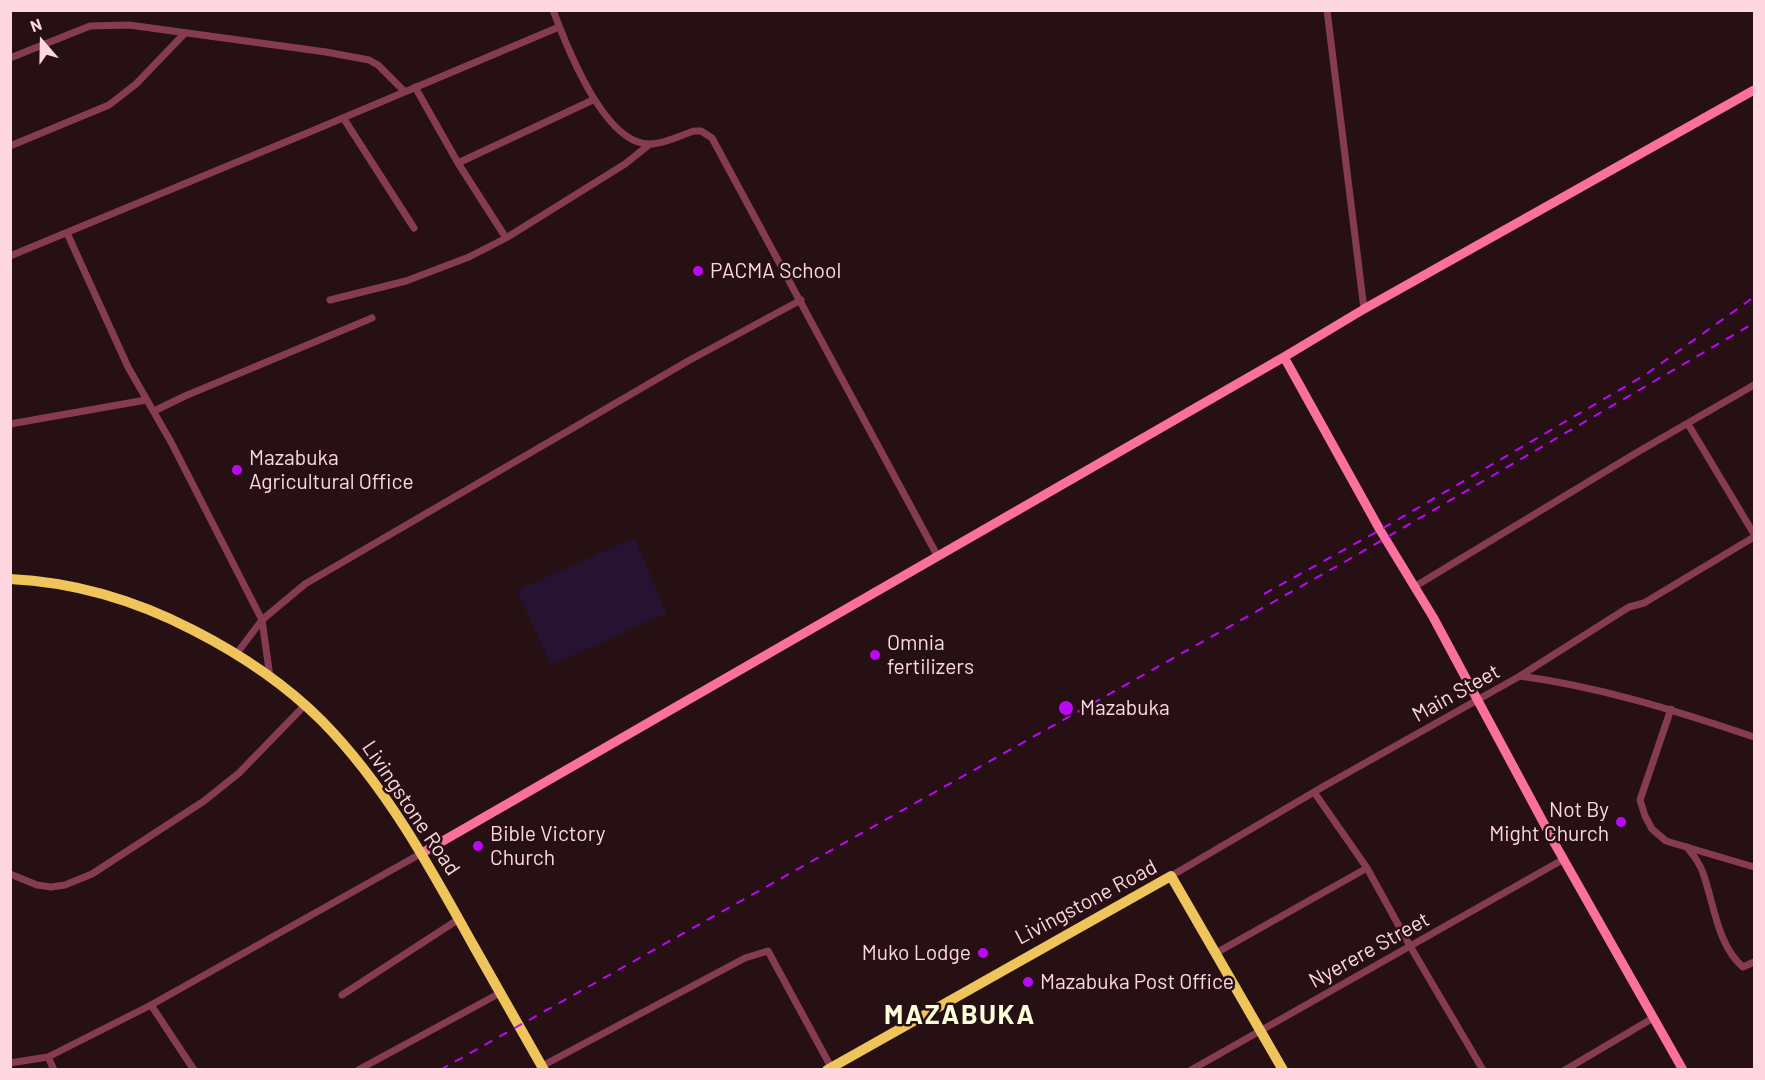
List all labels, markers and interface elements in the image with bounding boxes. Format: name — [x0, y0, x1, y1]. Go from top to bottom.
north arrow — [12, 12, 72, 72]
text: N — [27, 14, 44, 35]
place label: PACMA School — [710, 258, 841, 284]
marker: PACMA School — [691, 264, 705, 278]
place label: Mazabuka Agricultural Office — [249, 445, 414, 495]
marker: Mazabuka Agricultural Office — [230, 463, 244, 477]
place label: Omnia fertilizers — [887, 630, 974, 680]
marker: Omnia fertilizers — [868, 648, 882, 662]
street label: Main Steet — [1408, 659, 1504, 727]
place label: Mazabuka — [1080, 695, 1170, 721]
marker: Mazabuka — [1057, 699, 1075, 717]
street label: Livingstone Road — [357, 736, 465, 880]
place label: Not By Might Church — [1489, 797, 1609, 847]
marker: Not By Might Church — [1614, 815, 1628, 829]
place label: Bible Victory Church — [490, 821, 606, 871]
marker: Bible Victory Church — [471, 839, 485, 853]
street label: Livingstone Road — [1011, 854, 1161, 950]
street label: Nyerere Street — [1304, 907, 1434, 993]
place label: Muko Lodge — [862, 940, 971, 966]
marker: Muko Lodge — [976, 946, 990, 960]
place label: Mazabuka Post Office — [1040, 969, 1234, 995]
marker: Mazabuka Post Office — [1021, 975, 1035, 989]
district label: MAZABUKA — [884, 999, 1036, 1031]

